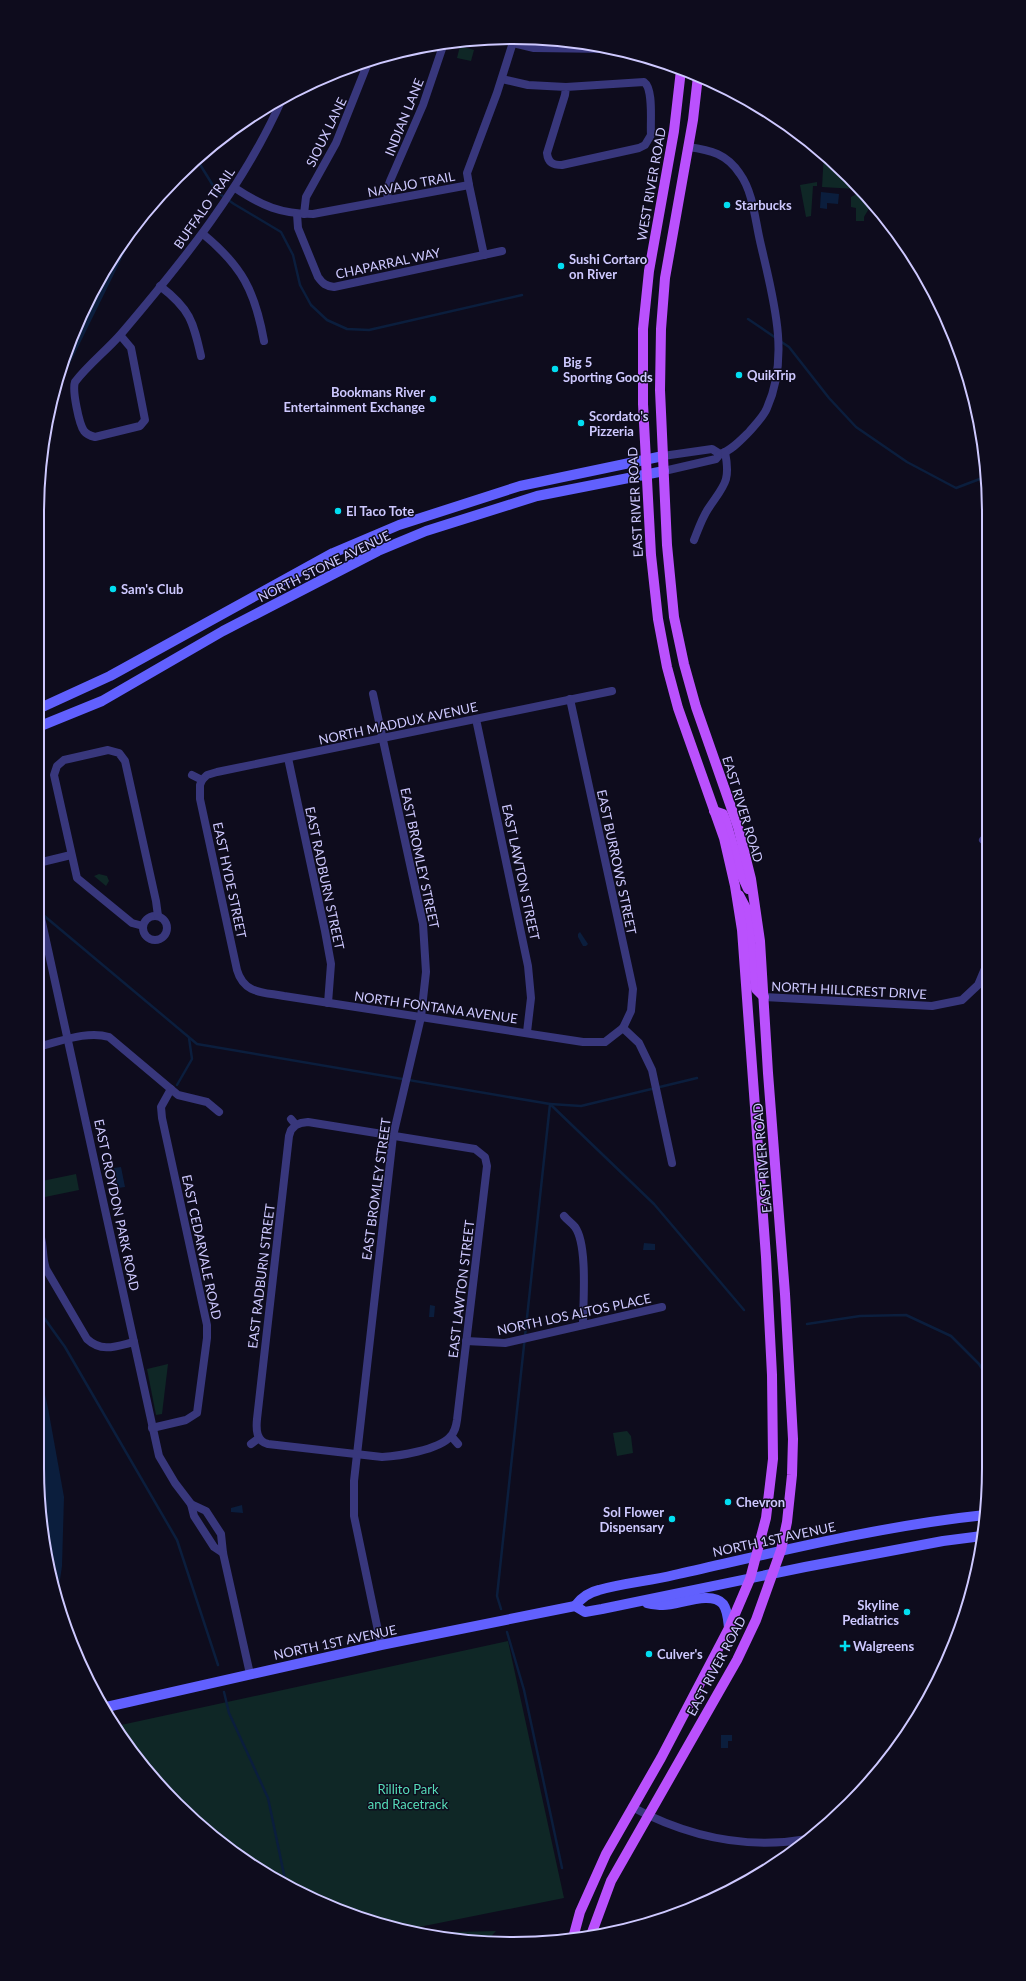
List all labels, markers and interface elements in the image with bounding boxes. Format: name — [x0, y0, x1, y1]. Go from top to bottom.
street label: INDIAN LANE — [381, 76, 427, 158]
street label: SIOUX LANE — [302, 95, 350, 169]
street label: WEST RIVER ROAD — [633, 126, 669, 242]
street label: BUFFALO TRAIL — [170, 164, 238, 252]
street label: NAVAJO TRAIL — [366, 168, 456, 200]
place label: Starbucks — [735, 197, 792, 213]
marker: Starbucks — [722, 200, 732, 210]
street label: CHAPARRAL WAY — [334, 244, 443, 282]
place label: Sushi Cortaro on River — [569, 251, 648, 282]
marker: Sushi Cortaro on River — [556, 261, 566, 271]
place label: Big 5 Sporting Goods — [563, 354, 653, 385]
marker: Big 5 Sporting Goods — [550, 364, 560, 374]
place label: QuikTrip — [747, 367, 796, 383]
marker: QuikTrip — [734, 370, 744, 380]
place label: Bookmans River Entertainment Exchange — [284, 384, 425, 415]
marker: Bookmans River Entertainment Exchange — [428, 394, 438, 404]
place label: Scordato's Pizzeria — [589, 408, 649, 439]
marker: Scordato's Pizzeria — [576, 418, 586, 428]
street label: EAST RIVER ROAD — [624, 446, 646, 558]
place label: El Taco Tote — [346, 503, 414, 519]
marker: El Taco Tote — [333, 506, 343, 516]
street label: NORTH STONE AVENUE — [255, 527, 393, 605]
place label: Sam's Club — [121, 581, 183, 597]
marker: Sam's Club — [108, 584, 118, 594]
street label: NORTH MADDUX AVENUE — [317, 698, 479, 748]
street label: EAST RIVER ROAD — [719, 754, 767, 864]
street label: EAST BROMLEY STREET — [397, 786, 443, 930]
street label: EAST BURROWS STREET — [594, 788, 640, 936]
street label: EAST LAWTON STREET — [499, 802, 543, 942]
street label: EAST RADBURN STREET — [302, 805, 348, 951]
street label: EAST HYDE STREET — [210, 820, 250, 940]
street label: NORTH HILLCREST DRIVE — [771, 978, 927, 1002]
street label: NORTH FONTANA AVENUE — [353, 988, 519, 1026]
street label: EAST RIVER ROAD — [749, 1102, 775, 1214]
street label: EAST BROMLEY STREET — [358, 1116, 394, 1261]
street label: EAST CROYDON PARK ROAD — [91, 1118, 143, 1292]
street label: EAST CEDARVALE ROAD — [179, 1173, 225, 1321]
street label: EAST RADBURN STREET — [244, 1202, 278, 1349]
street label: EAST LAWTON STREET — [445, 1219, 477, 1359]
street label: NORTH LOS ALTOS PLACE — [495, 1290, 653, 1338]
place label: Chevron — [736, 1494, 785, 1510]
marker: Chevron — [723, 1497, 733, 1507]
place label: Sol Flower Dispensary — [600, 1504, 664, 1535]
marker: Sol Flower Dispensary — [667, 1514, 677, 1524]
street label: NORTH 1ST AVENUE — [711, 1518, 837, 1560]
place label: Skyline Pediatrics — [842, 1597, 899, 1628]
marker: Skyline Pediatrics — [902, 1607, 912, 1617]
street label: EAST RIVER ROAD — [683, 1613, 749, 1719]
street label: NORTH 1ST AVENUE — [272, 1621, 398, 1663]
place label: Walgreens — [853, 1638, 914, 1654]
marker: Walgreens — [840, 1641, 850, 1651]
place label: Culver's — [657, 1646, 703, 1662]
marker: Culver's — [644, 1649, 654, 1659]
park label: Rillito Park and Racetrack — [368, 1781, 449, 1812]

